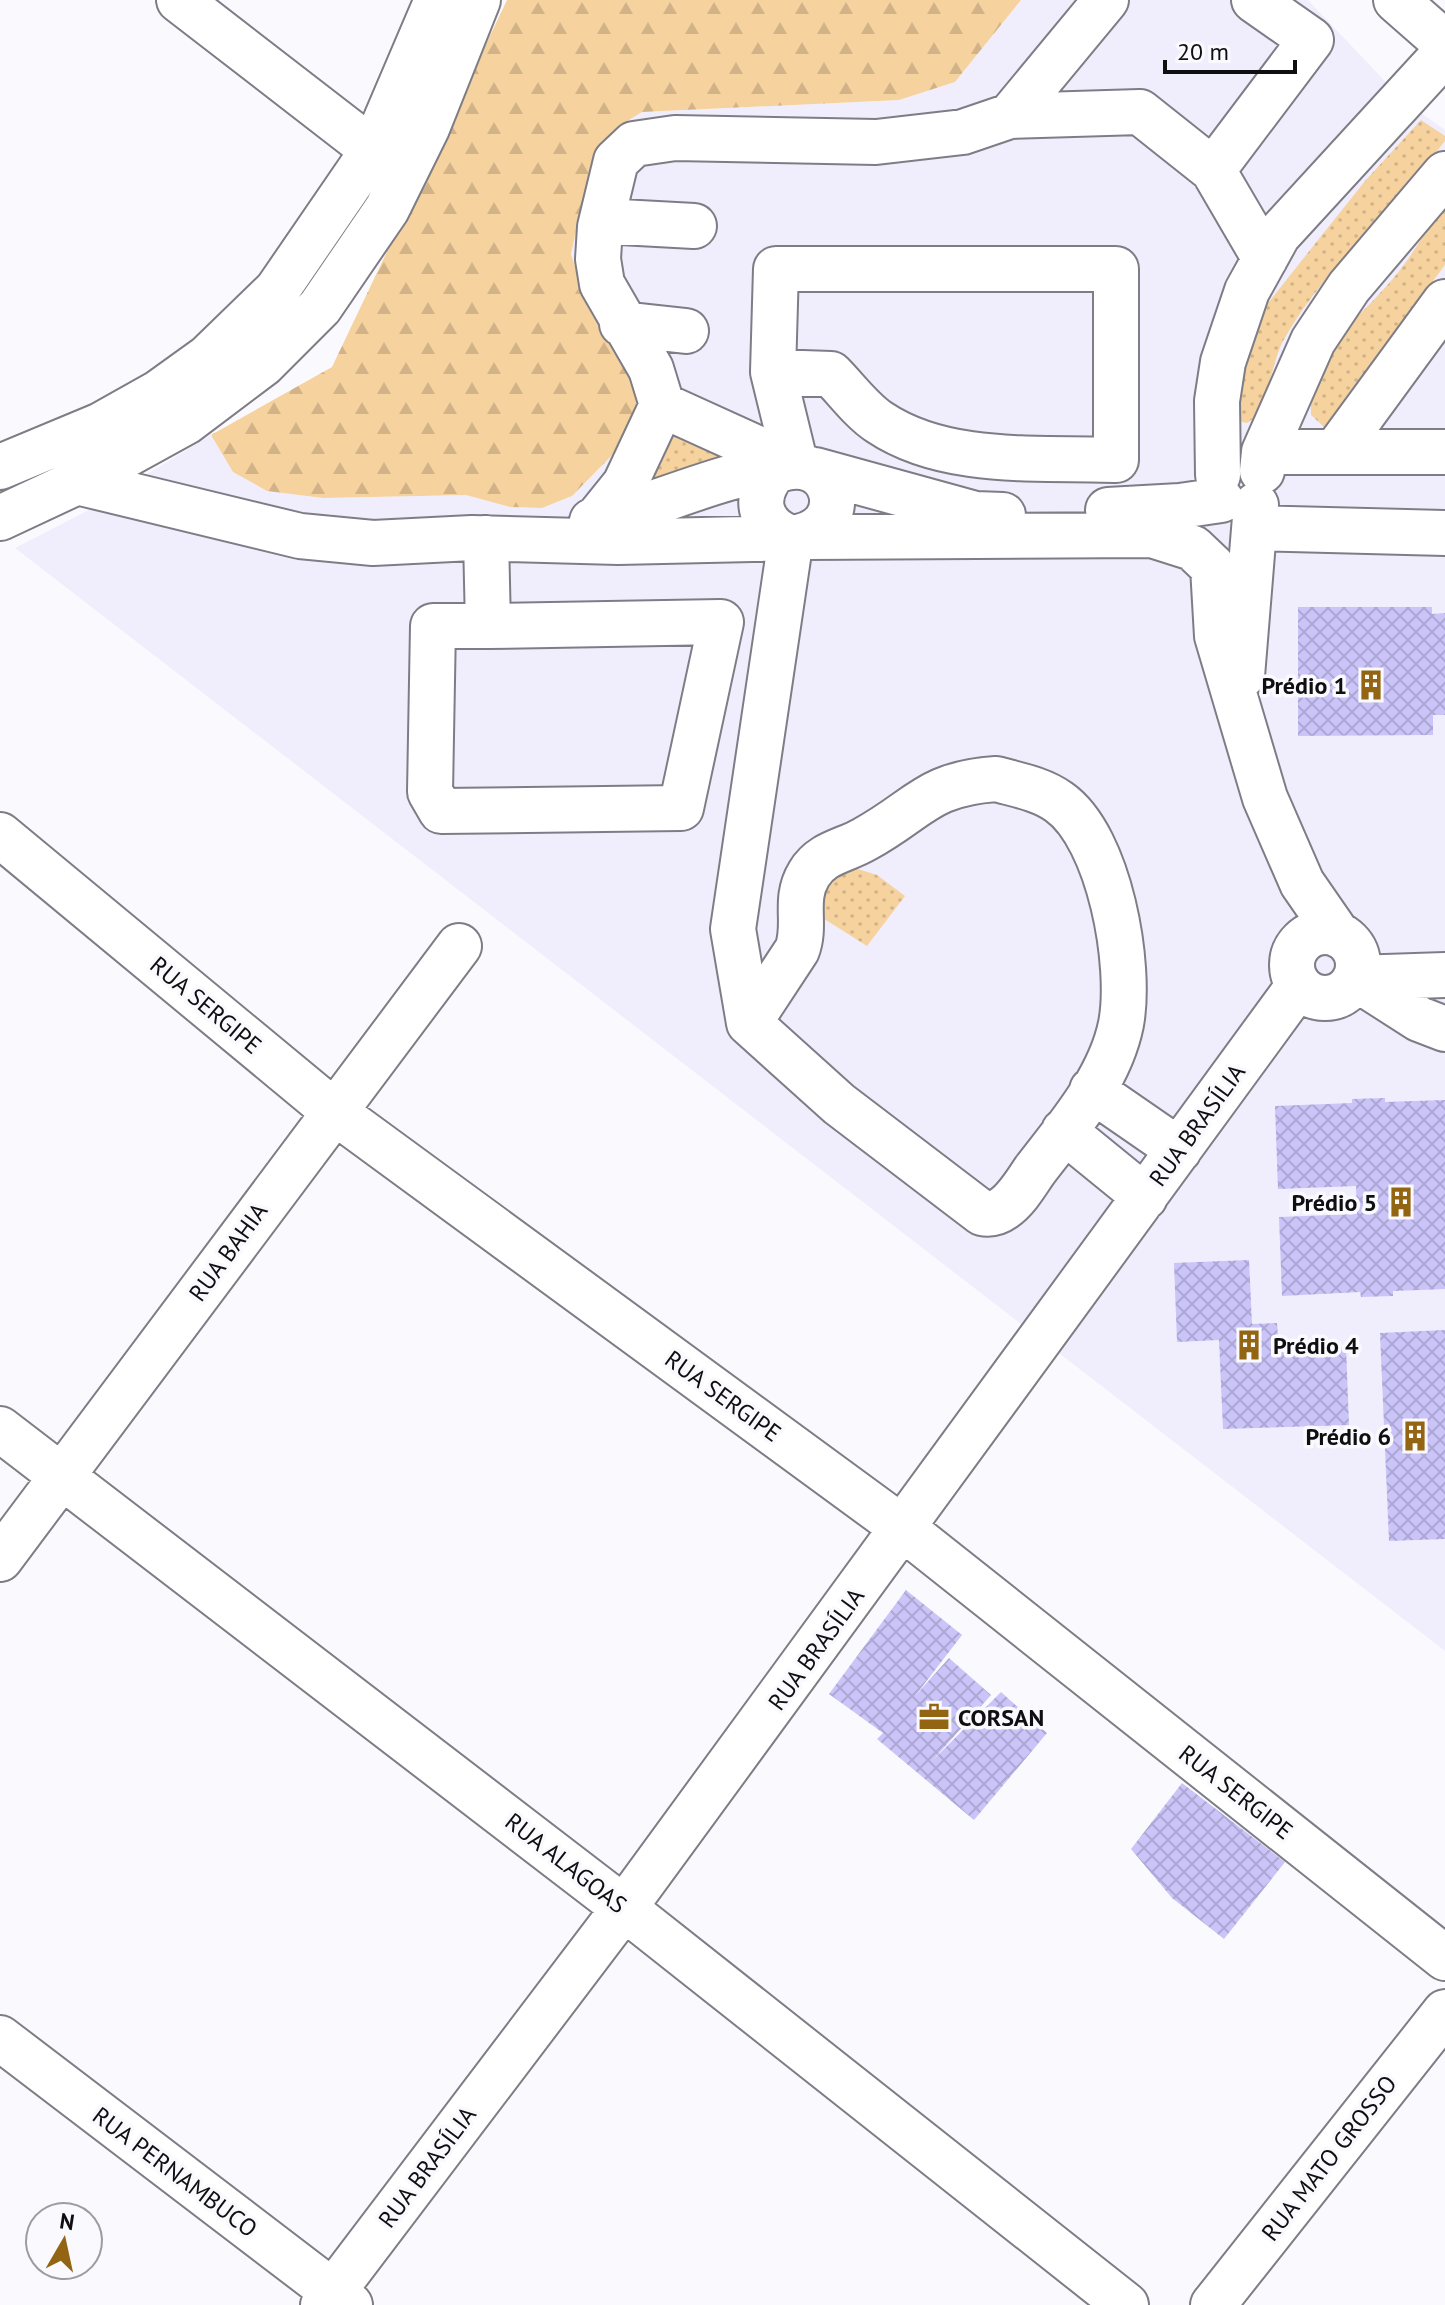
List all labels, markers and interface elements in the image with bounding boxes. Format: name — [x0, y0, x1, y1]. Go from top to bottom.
scale bar — [1165, 24, 1295, 74]
text: 20 m — [1177, 36, 1229, 67]
building icon: Prédio 1 — [1354, 668, 1388, 702]
place label: Prédio 1 — [1261, 670, 1347, 701]
street label: RUA SERGIPE — [144, 949, 268, 1061]
street label: RUA BRASÍLIA — [1142, 1058, 1252, 1192]
building icon: Prédio 5 — [1384, 1185, 1418, 1219]
place label: Prédio 5 — [1291, 1187, 1377, 1218]
street label: RUA BAHIA — [182, 1197, 274, 1307]
building icon: Prédio 4 — [1232, 1328, 1266, 1362]
place label: Prédio 4 — [1273, 1330, 1359, 1361]
street label: RUA SERGIPE — [659, 1343, 787, 1449]
building icon: Prédio 6 — [1398, 1419, 1432, 1453]
place label: Prédio 6 — [1305, 1421, 1391, 1452]
street label: RUA BRASÍLIA — [761, 1582, 871, 1716]
office icon: CORSAN — [917, 1700, 951, 1734]
place label: CORSAN — [958, 1702, 1044, 1733]
street label: RUA SERGIPE — [1173, 1738, 1299, 1846]
street label: RUA ALAGOAS — [499, 1806, 633, 1920]
street label: RUA MATO GROSSO — [1255, 2069, 1403, 2247]
street label: RUA PERNAMBUCO — [86, 2100, 264, 2244]
street label: RUA BRASÍLIA — [371, 2100, 483, 2234]
north arrow — [24, 2201, 104, 2281]
text: N — [58, 2206, 76, 2236]

